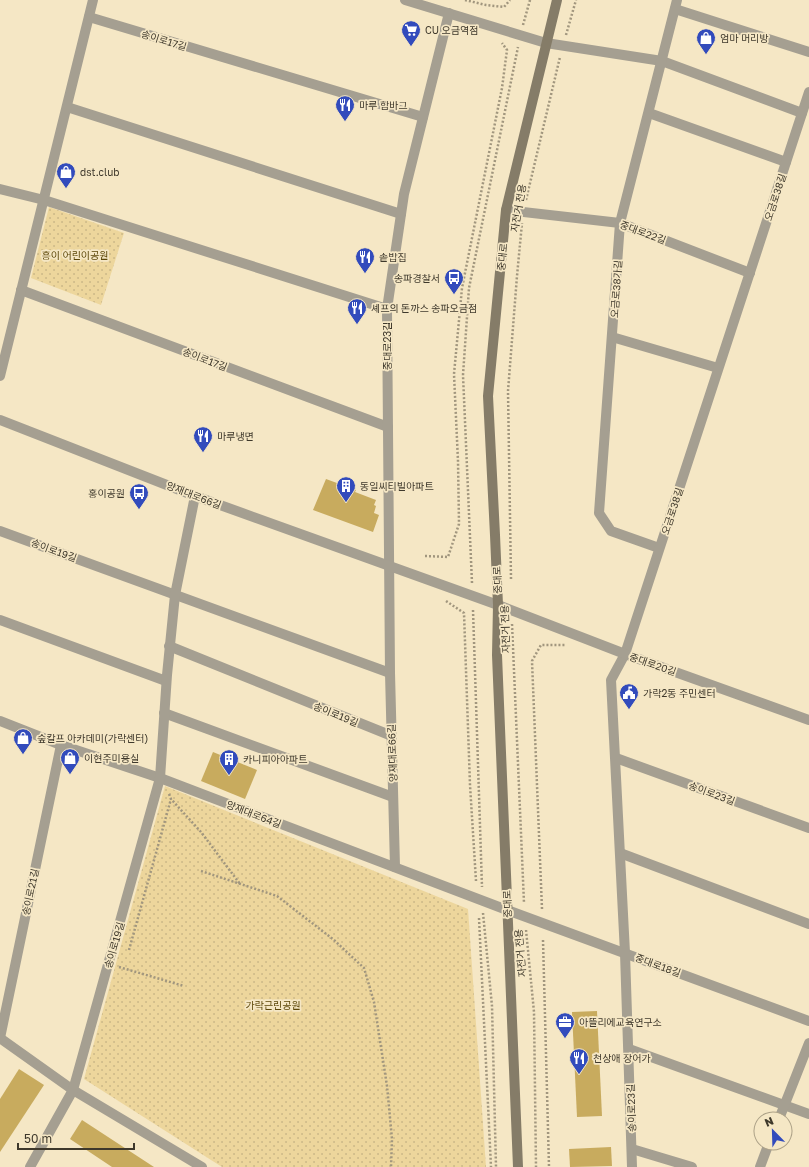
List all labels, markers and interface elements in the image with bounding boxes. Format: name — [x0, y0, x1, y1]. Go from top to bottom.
supermarket icon: CU 오금역점 — [400, 19, 422, 47]
place label: CU 오금역점 — [425, 24, 478, 36]
street label: 송이로17길 — [140, 27, 188, 53]
shop icon: 엄마 머리방 — [695, 27, 717, 55]
place label: 엄마 머리방 — [720, 32, 769, 44]
restaurant icon: 마루 함바그 — [334, 94, 356, 122]
place label: 마루 함바그 — [359, 99, 408, 111]
shop icon: dst.club — [55, 161, 77, 189]
place label: dst.club — [80, 166, 119, 178]
street label: 오금로38길 — [762, 172, 788, 222]
street label: 자전거 전용 — [508, 183, 528, 233]
street label: 중대로22길 — [618, 218, 668, 246]
street label: 중대로 — [495, 243, 509, 271]
restaurant icon: 솥밥집 — [354, 246, 376, 274]
park label: 흥이 어린이공원 — [42, 249, 108, 261]
place label: 솥밥집 — [379, 251, 407, 263]
street label: 오금로38가길 — [608, 260, 624, 318]
bus stop icon: 송파경찰서 — [443, 267, 465, 295]
place label: 송파경찰서 — [394, 272, 440, 284]
restaurant icon: 셰프의 돈까스 송파오금점 — [346, 297, 368, 325]
place label: 셰프의 돈까스 송파오금점 — [371, 302, 477, 314]
street label: 중대로23길 — [381, 322, 393, 370]
street label: 송이로17길 — [181, 345, 229, 373]
restaurant icon: 마루냉면 — [192, 425, 214, 453]
place label: 마루냉면 — [217, 430, 254, 442]
building icon: 동일씨티빌아파트 — [335, 475, 357, 503]
street label: 양재대로66길 — [165, 479, 223, 511]
place label: 동일씨티빌아파트 — [360, 480, 434, 492]
bus stop icon: 홍이공원 — [128, 482, 150, 510]
street label: 오금로38길 — [659, 486, 685, 536]
place label: 홍이공원 — [88, 487, 125, 499]
street label: 송이로19길 — [30, 536, 78, 564]
street label: 중대로 — [491, 566, 503, 594]
street label: 자전거 전용 — [498, 605, 512, 653]
street label: 중대로20길 — [628, 650, 678, 678]
public building icon: 가락2동 주민센터 — [618, 682, 640, 710]
place label: 가락2동 주민센터 — [643, 687, 716, 699]
street label: 송이로19길 — [312, 700, 360, 728]
street label: 양재대로66길 — [385, 724, 399, 782]
shop icon: 숲칼프 아카데미(가락센터) — [12, 727, 34, 755]
place label: 숲칼프 아카데미(가락센터) — [37, 732, 148, 744]
shop icon: 이현주미용실 — [59, 747, 81, 775]
building icon: 카니피아아파트 — [218, 748, 240, 776]
place label: 이현주미용실 — [84, 752, 139, 764]
place label: 카니피아아파트 — [243, 753, 307, 765]
street label: 송이로23길 — [687, 779, 737, 807]
street label: 양재대로64길 — [225, 798, 283, 830]
street label: 송이로21길 — [19, 868, 41, 916]
street label: 중대로 — [501, 890, 513, 918]
street label: 송이로19길 — [102, 920, 126, 970]
street label: 자전거 전용 — [512, 928, 528, 978]
street label: 중대로18길 — [634, 951, 682, 979]
park label: 가락근린공원 — [245, 999, 301, 1011]
office icon: 아뜰리에교육연구소 — [554, 1011, 576, 1039]
place label: 아뜰리에교육연구소 — [579, 1016, 662, 1028]
restaurant icon: 천상애 장어가 — [568, 1047, 590, 1075]
place label: 천상애 장어가 — [593, 1052, 651, 1064]
street label: 송이로23길 — [624, 1084, 638, 1132]
north arrow — [753, 1111, 793, 1151]
text: N — [763, 1114, 775, 1129]
scale bar — [18, 1125, 134, 1151]
text: 50 m — [24, 1131, 52, 1146]

